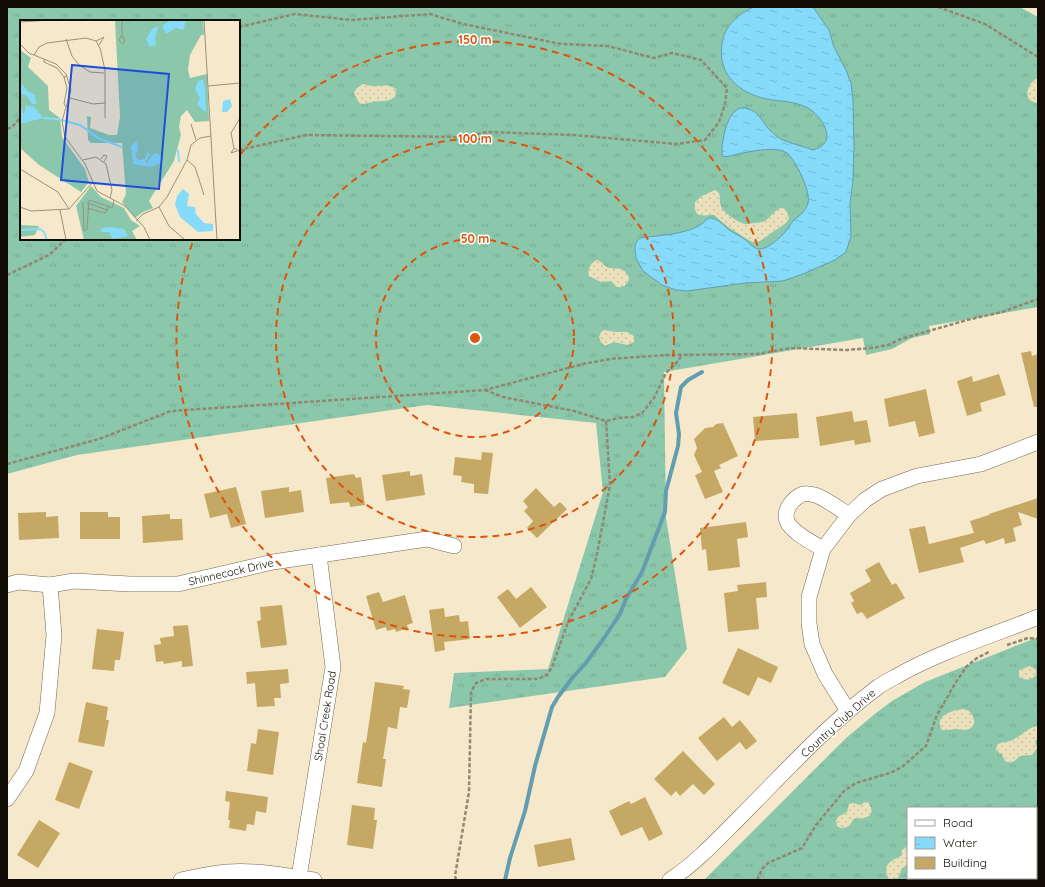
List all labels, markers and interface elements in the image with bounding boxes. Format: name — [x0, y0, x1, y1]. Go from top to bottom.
inset map — [20, 20, 240, 240]
text: 150 m — [458, 32, 492, 47]
text: 100 m — [458, 131, 492, 146]
text: 50 m — [461, 231, 489, 246]
centre of rings — [468, 331, 482, 345]
street label: Shinnecock Drive — [187, 555, 275, 589]
street label: Shoal Creek Road — [311, 670, 339, 762]
street label: Country Club Drive — [798, 686, 878, 760]
legend — [907, 807, 1037, 879]
text: Road — [943, 815, 973, 830]
text: Water — [943, 835, 978, 850]
text: Building — [943, 855, 987, 870]

